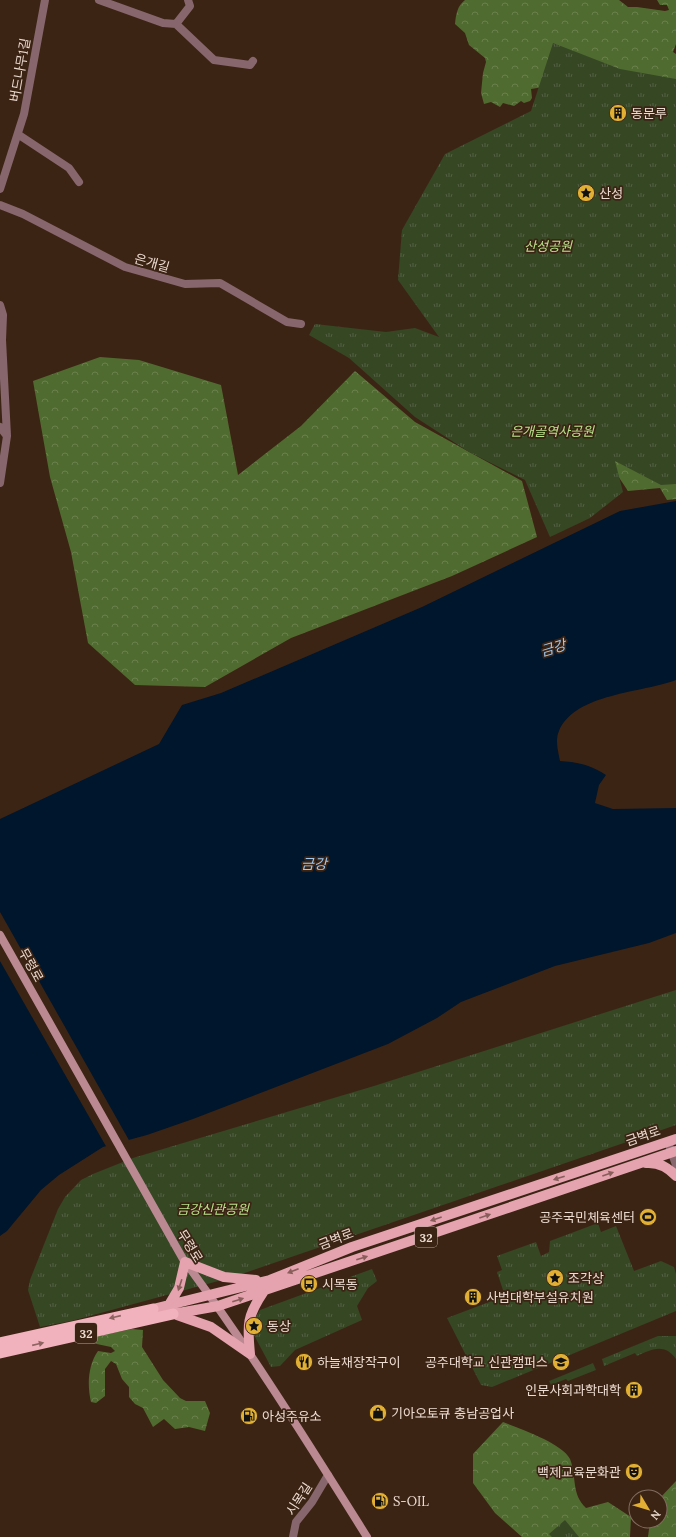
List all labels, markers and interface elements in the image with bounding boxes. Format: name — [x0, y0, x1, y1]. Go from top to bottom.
street label: 버드나무1길 — [6, 37, 34, 103]
building icon: 동문루 — [608, 103, 628, 123]
place label: 동문루 — [631, 105, 667, 122]
place icon: 산성 — [576, 183, 596, 203]
place label: 산성 — [599, 185, 623, 202]
park label: 산성공원 — [524, 238, 573, 255]
street label: 은개길 — [132, 250, 172, 276]
park label: 은개골역사공원 — [510, 423, 595, 440]
water label: 금강 — [538, 635, 570, 660]
water label: 금강 — [301, 855, 329, 873]
street label: 무령로 — [15, 945, 47, 985]
street label: 금벽로 — [623, 1122, 663, 1150]
one-way arrow — [602, 1171, 614, 1177]
one-way arrow — [553, 1175, 565, 1181]
park label: 금강신관공원 — [177, 1201, 250, 1218]
sports icon: 공주국민체육센터 — [638, 1207, 658, 1227]
place label: 공주국민체육센터 — [539, 1209, 635, 1226]
one-way arrow — [479, 1213, 491, 1219]
one-way arrow — [429, 1216, 441, 1222]
street label: 금벽로 — [316, 1225, 356, 1253]
street label: 무령로 — [173, 1226, 207, 1266]
road number: 32 — [415, 1227, 437, 1247]
one-way arrow — [356, 1255, 368, 1261]
one-way arrow — [287, 1268, 299, 1274]
place icon: 조각상 — [545, 1268, 565, 1288]
place label: 조각상 — [568, 1270, 604, 1287]
bus stop icon: 시목동 — [299, 1274, 319, 1294]
place label: 시목동 — [322, 1276, 358, 1293]
one-way arrow — [177, 1279, 183, 1291]
building icon: 사범대학부설유치원 — [463, 1287, 483, 1307]
place label: 사범대학부설유치원 — [486, 1289, 594, 1306]
one-way arrow — [233, 1296, 245, 1302]
one-way arrow — [109, 1315, 121, 1321]
place icon: 동상 — [244, 1316, 264, 1336]
place label: 동상 — [267, 1318, 291, 1335]
road number: 32 — [75, 1323, 97, 1343]
one-way arrow — [32, 1340, 44, 1346]
restaurant icon: 하늘채장작구이 — [294, 1352, 314, 1372]
school or university icon: 공주대학교 신관캠퍼스 — [551, 1352, 571, 1372]
place label: 하늘채장작구이 — [317, 1354, 401, 1371]
place label: 공주대학교 신관캠퍼스 — [425, 1354, 548, 1371]
building icon: 인문사회과학대학 — [624, 1380, 644, 1400]
place label: 인문사회과학대학 — [525, 1382, 621, 1399]
shop icon: 기아오토큐 충남공업사 — [368, 1403, 388, 1423]
place label: 기아오토큐 충남공업사 — [391, 1405, 514, 1422]
fuel station icon: 아성주유소 — [239, 1406, 259, 1426]
place label: 아성주유소 — [262, 1408, 322, 1425]
theatre icon: 백제교육문화관 — [624, 1462, 644, 1482]
place label: 백제교육문화관 — [537, 1464, 621, 1481]
street label: 시목길 — [282, 1479, 316, 1519]
north arrow — [628, 1489, 668, 1529]
fuel station icon: S-OIL — [370, 1491, 390, 1511]
place label: S-OIL — [393, 1493, 429, 1510]
text: N — [647, 1507, 664, 1523]

